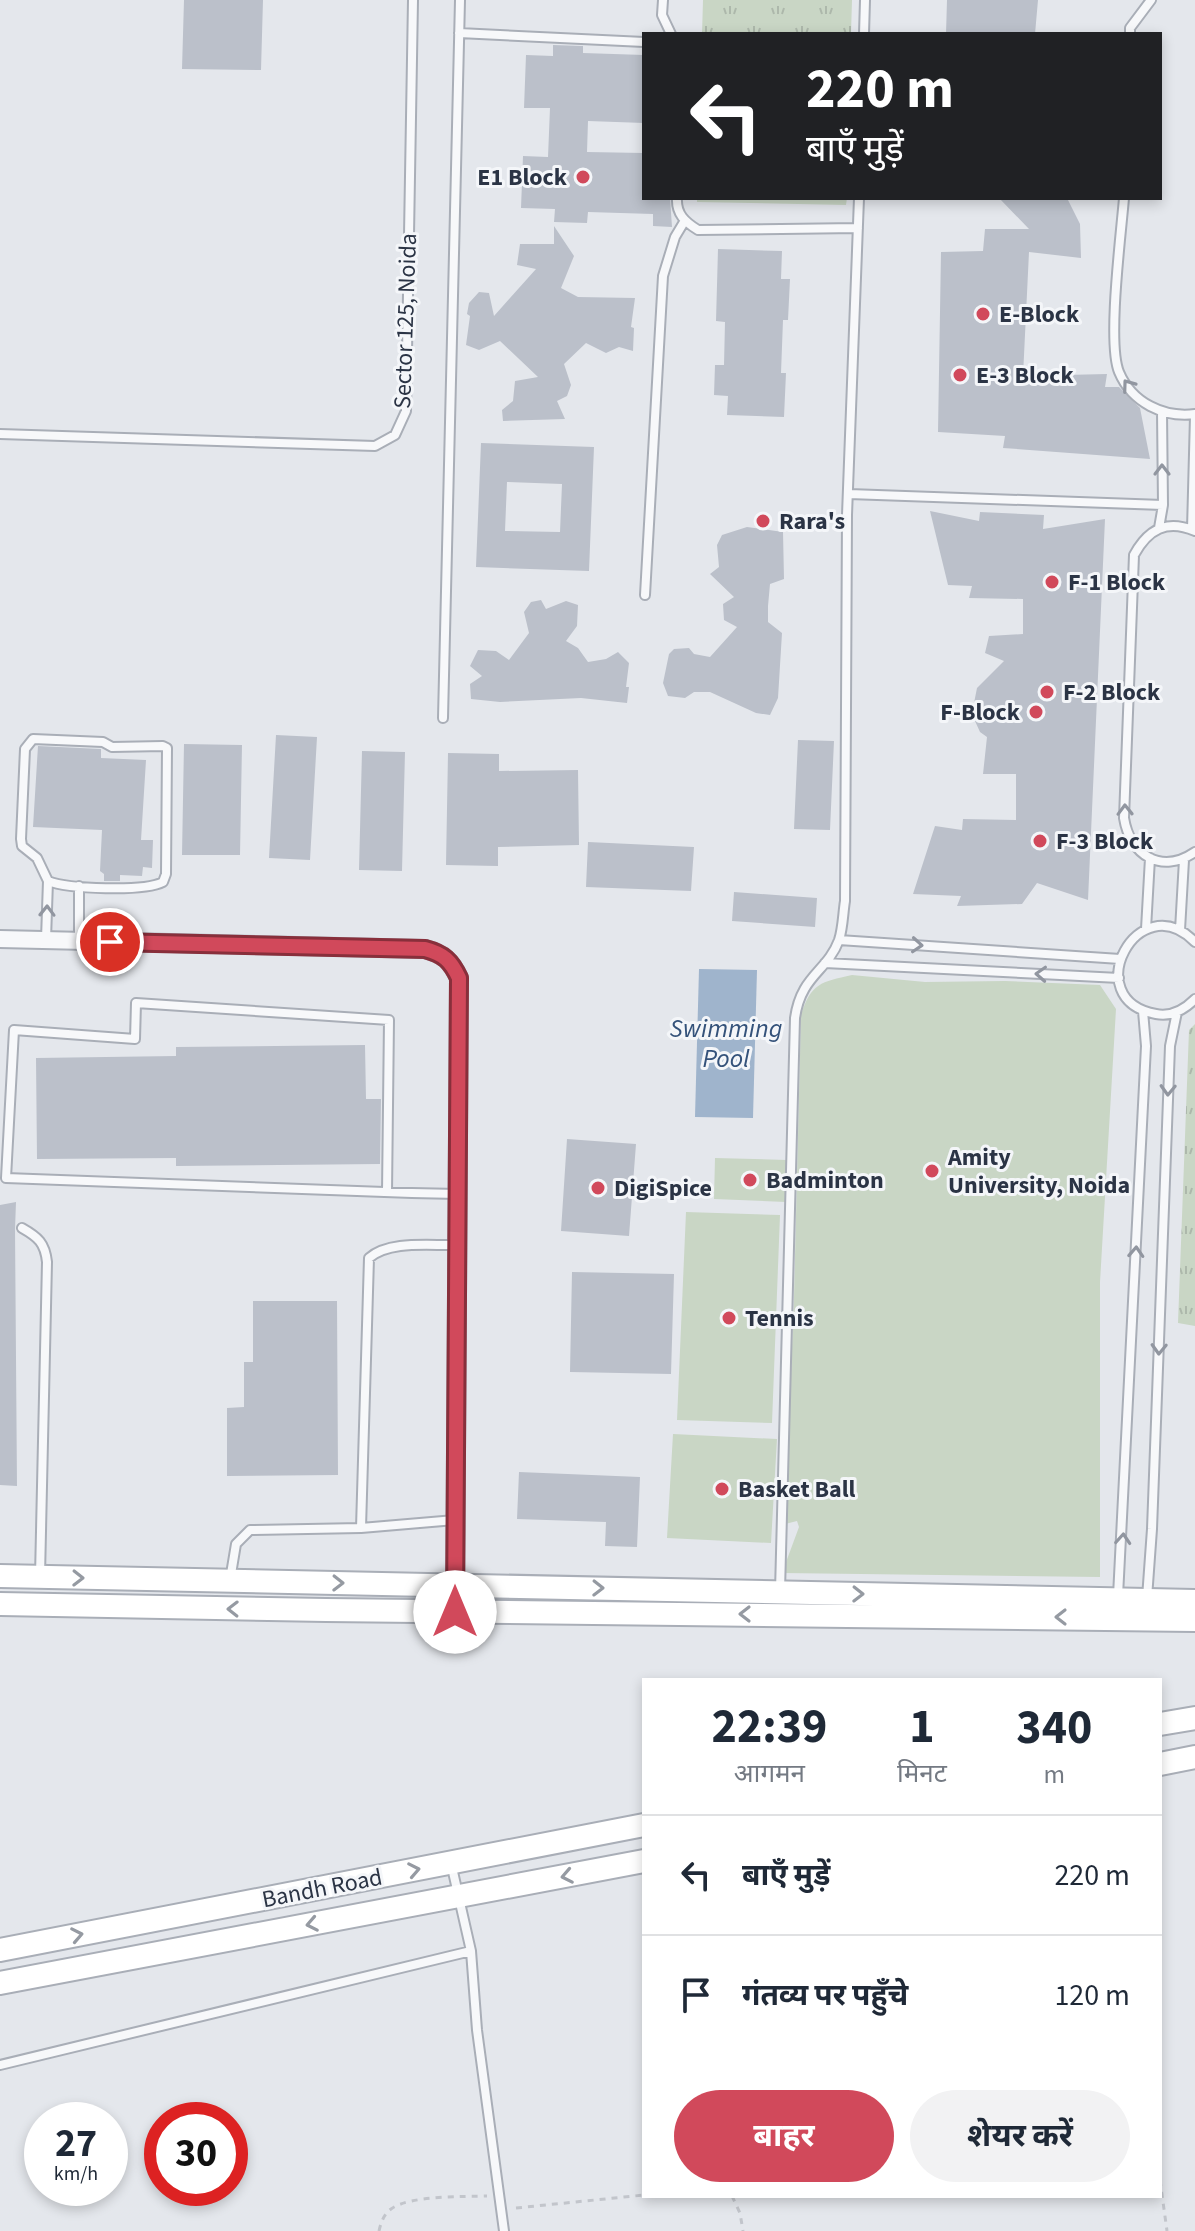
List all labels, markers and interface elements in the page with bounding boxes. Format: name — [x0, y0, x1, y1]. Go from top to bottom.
text: 220 m — [806, 50, 954, 129]
icon: left — [674, 64, 778, 168]
text: बाएँ मुड़ें — [806, 124, 904, 175]
place label: E1 Block — [477, 160, 568, 195]
marker: E1 Block — [574, 168, 592, 186]
street label: Sector 125, Noida — [385, 233, 426, 409]
place label: E-Block — [999, 297, 1080, 332]
marker: E-Block — [974, 305, 992, 323]
place label: E-3 Block — [976, 358, 1075, 393]
marker: E-3 Block — [951, 366, 969, 384]
one-way arrow — [1123, 379, 1138, 394]
one-way arrow — [1154, 463, 1171, 476]
place label: Rara's — [779, 504, 845, 539]
marker: Rara's — [754, 512, 772, 530]
place label: F-1 Block — [1068, 565, 1166, 600]
marker: F-1 Block — [1043, 573, 1061, 591]
place label: F-2 Block — [1063, 675, 1161, 710]
marker: F-2 Block — [1038, 683, 1056, 701]
place label: F-Block — [940, 695, 1021, 730]
marker: F-Block — [1027, 703, 1045, 721]
one-way arrow — [1116, 803, 1134, 816]
place label: F-3 Block — [1056, 824, 1154, 859]
marker: F-3 Block — [1031, 832, 1049, 850]
one-way arrow — [39, 904, 56, 917]
pin — [76, 908, 144, 976]
icon: arrive — [88, 920, 132, 964]
one-way arrow — [911, 936, 924, 953]
one-way arrow — [1034, 966, 1047, 983]
water label: Swimming Pool — [670, 1010, 782, 1077]
one-way arrow — [1160, 1084, 1177, 1097]
place label: Amity University, Noida — [947, 1140, 1130, 1203]
marker: Amity University, Noida — [923, 1162, 941, 1180]
place label: Badminton — [766, 1163, 884, 1198]
place label: DigiSpice — [614, 1171, 712, 1206]
marker: Badminton — [741, 1171, 759, 1189]
marker: DigiSpice — [589, 1179, 607, 1197]
one-way arrow — [1128, 1245, 1145, 1258]
place label: Tennis — [745, 1301, 814, 1336]
marker: Tennis — [720, 1309, 738, 1327]
one-way arrow — [1150, 1343, 1167, 1356]
place label: Basket Ball — [738, 1472, 855, 1507]
marker: Basket Ball — [713, 1480, 731, 1498]
one-way arrow — [1114, 1532, 1131, 1545]
one-way arrow — [72, 1569, 85, 1587]
position arrow — [413, 1570, 497, 1654]
one-way arrow — [332, 1574, 345, 1591]
one-way arrow — [592, 1579, 605, 1597]
one-way arrow — [852, 1585, 865, 1603]
one-way arrow — [226, 1600, 239, 1617]
one-way arrow — [738, 1605, 751, 1623]
one-way arrow — [1054, 1608, 1067, 1626]
text: 22:39 — [712, 1693, 827, 1761]
text: 1 — [909, 1693, 935, 1761]
text: 340 — [1016, 1694, 1092, 1762]
text: आगमन — [734, 1755, 805, 1792]
text: मिनट — [897, 1755, 947, 1792]
text: m — [1044, 1756, 1065, 1793]
icon: left — [674, 1853, 718, 1897]
text: बाएँ मुड़ें — [742, 1854, 830, 1897]
text: 220 m — [1054, 1854, 1130, 1897]
street label: Bandh Road — [259, 1860, 385, 1917]
one-way arrow — [408, 1862, 421, 1879]
one-way arrow — [561, 1867, 575, 1884]
one-way arrow — [305, 1915, 319, 1932]
one-way arrow — [70, 1928, 83, 1945]
icon: arrive — [674, 1973, 718, 2017]
text: गंतव्य पर पहुँचे — [742, 1974, 908, 2017]
text: 120 m — [1054, 1974, 1130, 2017]
button: बाहर — [674, 2090, 894, 2182]
button: शेयर करें — [910, 2090, 1130, 2182]
speed limit sign: 30 — [144, 2102, 248, 2206]
text: 27 — [55, 2115, 97, 2172]
text: km/h — [54, 2160, 98, 2188]

